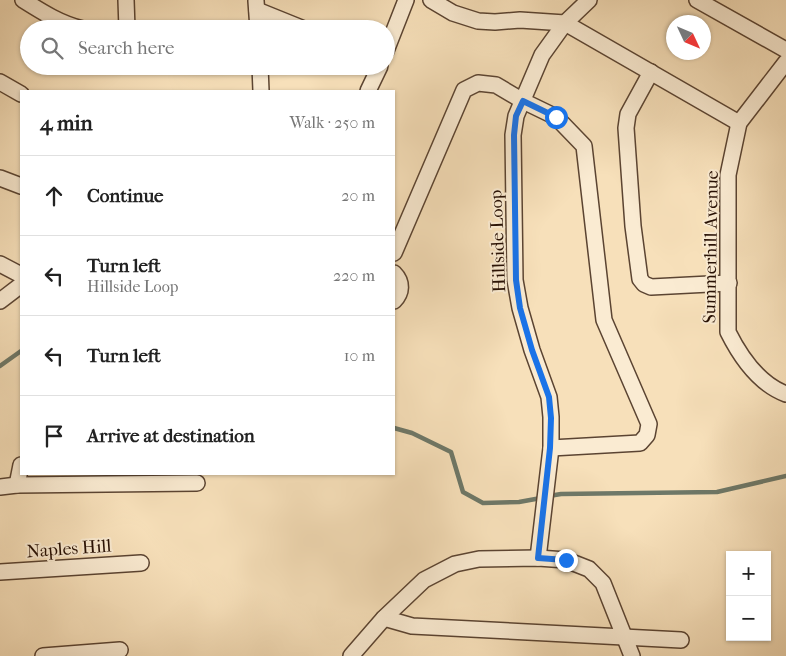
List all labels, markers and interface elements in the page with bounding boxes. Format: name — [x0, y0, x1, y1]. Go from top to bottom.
north arrow — [666, 15, 711, 60]
search box — [20, 20, 395, 75]
icon: search — [38, 34, 66, 62]
text: Search here — [78, 37, 174, 59]
route start — [545, 106, 568, 129]
text: 4 min — [40, 111, 93, 135]
text: Walk · 250 m — [290, 113, 375, 132]
street label: Summerhill Avenue — [699, 170, 723, 324]
icon: ahead — [40, 182, 68, 210]
text: Continue — [87, 185, 163, 207]
text: 20 m — [341, 186, 375, 205]
street label: Hillside Loop — [486, 189, 510, 293]
text: Turn left — [87, 255, 161, 277]
icon: left — [40, 262, 68, 290]
text: 220 m — [333, 266, 375, 285]
text: Hillside Loop — [87, 277, 178, 296]
icon: left — [40, 342, 68, 370]
text: Turn left — [87, 345, 161, 367]
text: 10 m — [344, 346, 375, 365]
icon: arrive — [40, 422, 68, 450]
text: Arrive at destination — [87, 425, 255, 447]
street label: Naples Hill — [26, 536, 112, 562]
route end — [555, 549, 578, 572]
map controls — [726, 551, 771, 641]
button: + — [726, 551, 771, 596]
button: − — [726, 596, 771, 641]

